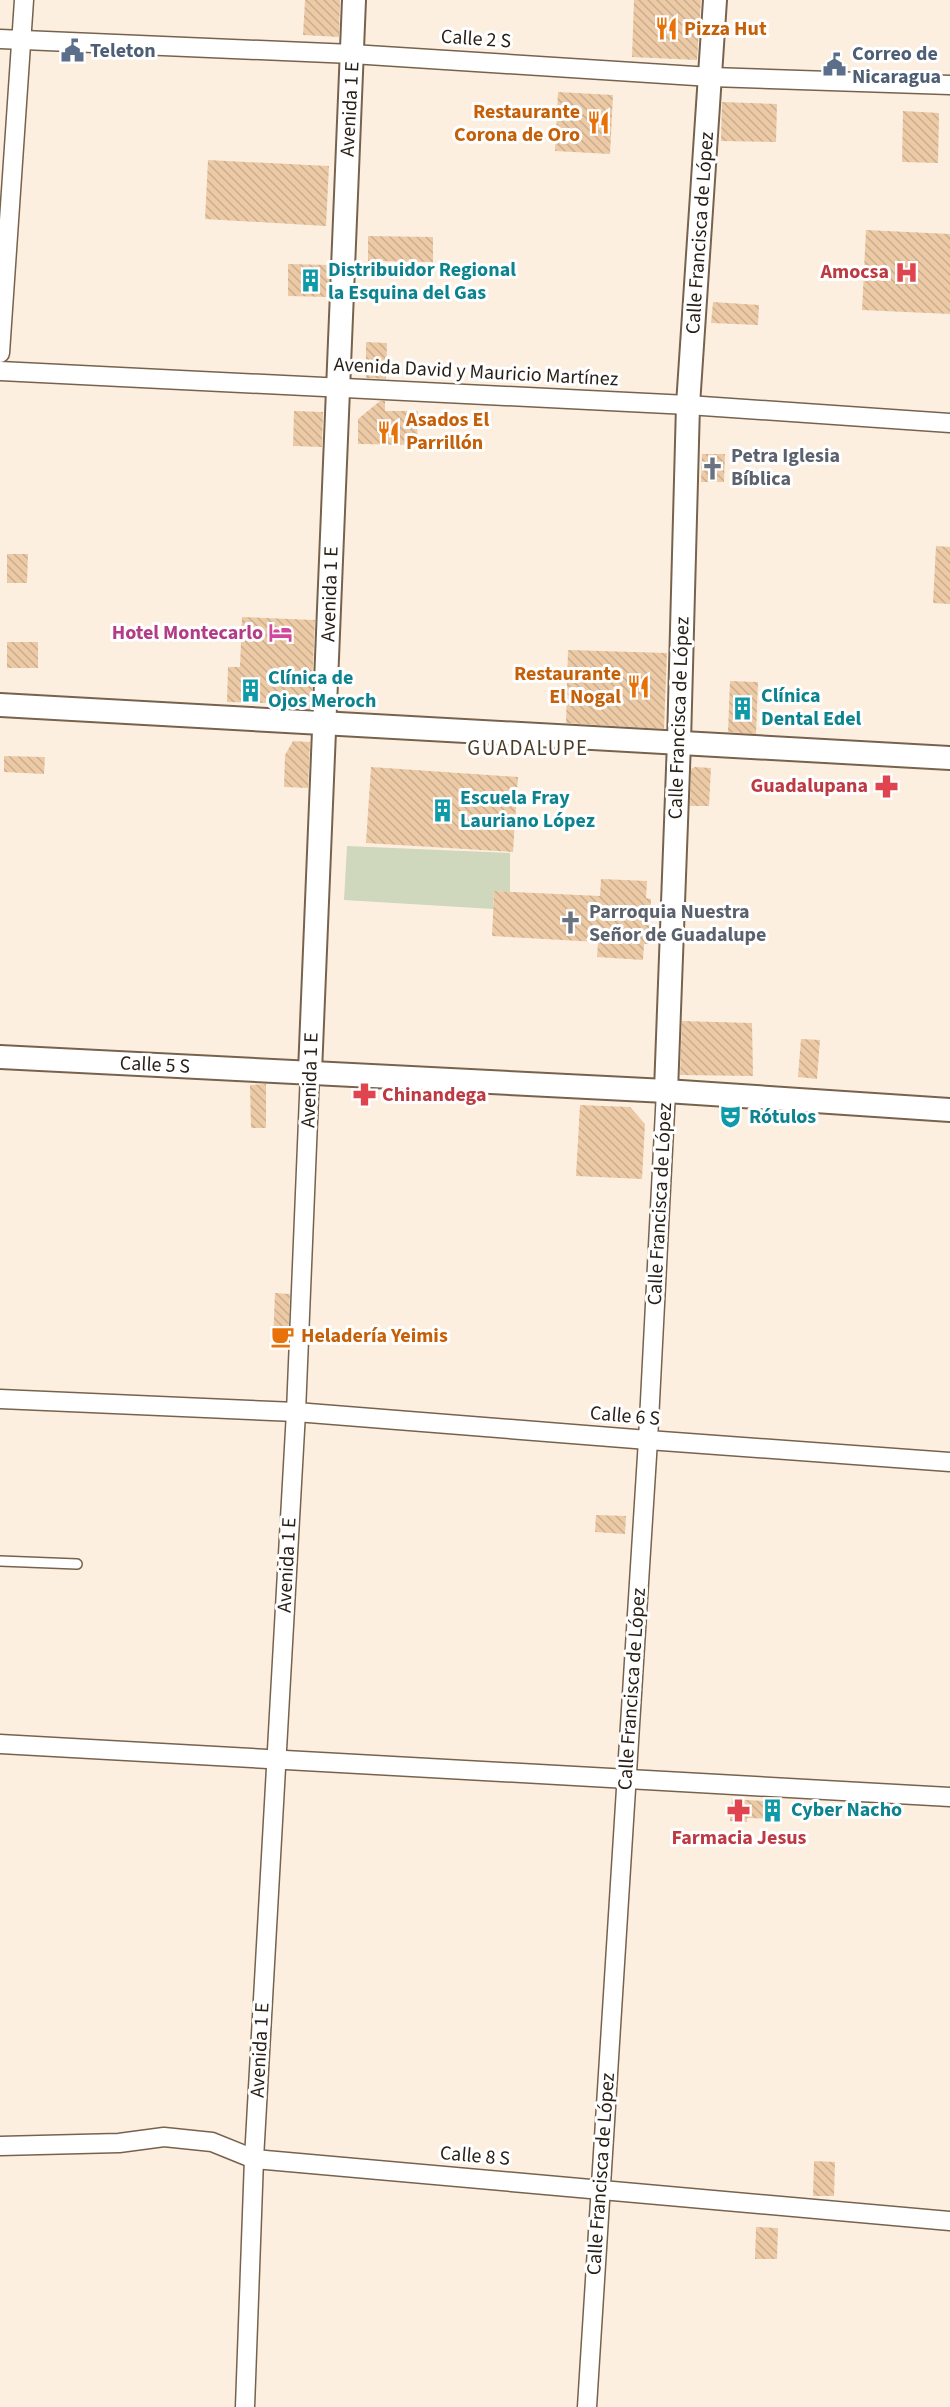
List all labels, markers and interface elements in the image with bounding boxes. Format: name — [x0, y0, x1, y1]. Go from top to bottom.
place label: Pizza Hut — [684, 15, 767, 43]
restaurant icon: Pizza Hut — [653, 16, 679, 42]
street label: Calle 2 S — [440, 23, 512, 55]
place label: Teleton — [90, 37, 156, 65]
public building icon: Teleton — [59, 38, 85, 64]
place label: Correo de Nicaragua — [852, 40, 941, 91]
public building icon: Correo de Nicaragua — [821, 52, 847, 78]
street label: Avenida 1 E — [334, 61, 366, 157]
place label: Restaurante Corona de Oro — [454, 98, 580, 149]
restaurant icon: Restaurante Corona de Oro — [585, 110, 611, 136]
street label: Calle Francisca de López — [679, 131, 721, 335]
place label: Distribuidor Regional la Esquina del Gas — [328, 256, 516, 307]
place label: Amocsa — [820, 258, 889, 286]
hospital icon: Amocsa — [894, 259, 920, 285]
building icon: Distribuidor Regional la Esquina del Gas — [297, 268, 323, 294]
street label: Avenida David y Mauricio Martínez — [333, 351, 619, 393]
place label: Asados El Parrillón — [405, 406, 489, 457]
restaurant icon: Asados El Parrillón — [375, 419, 401, 445]
place label: Petra Iglesia Bíblica — [731, 442, 840, 493]
church icon: Petra Iglesia Bíblica — [700, 455, 726, 481]
street label: Avenida 1 E — [314, 546, 346, 642]
street label: Calle Francisca de López — [661, 616, 697, 820]
place label: Hotel Montecarlo — [112, 619, 263, 647]
hotel icon: Hotel Montecarlo — [268, 620, 294, 646]
place label: Restaurante El Nogal — [514, 660, 621, 711]
place label: Clínica de Ojos Meroch — [268, 664, 376, 715]
restaurant icon: Restaurante El Nogal — [626, 673, 652, 699]
building icon: Clínica de Ojos Meroch — [237, 677, 263, 703]
place label: Clínica Dental Edel — [761, 682, 862, 733]
building icon: Clínica Dental Edel — [730, 695, 756, 721]
district label: GUADALUPE — [467, 733, 589, 763]
place label: Guadalupana — [751, 772, 868, 800]
pharmacy icon: Guadalupana — [873, 773, 899, 799]
place label: Escuela Fray Lauriano López — [460, 784, 595, 835]
building icon: Escuela Fray Lauriano López — [429, 797, 455, 823]
place label: Parroquia Nuestra Señor de Guadalupe — [589, 898, 766, 949]
church icon: Parroquia Nuestra Señor de Guadalupe — [558, 910, 584, 936]
street label: Avenida 1 E — [294, 1032, 326, 1128]
street label: Calle 5 S — [119, 1049, 191, 1081]
place label: Chinandega — [382, 1081, 486, 1109]
pharmacy icon: Chinandega — [351, 1082, 377, 1108]
street label: Calle Francisca de López — [641, 1102, 679, 1306]
place label: Rótulos — [749, 1103, 816, 1131]
theatre icon: Rótulos — [718, 1104, 744, 1130]
place label: Heladería Yeimis — [301, 1322, 448, 1350]
cafe icon: Heladería Yeimis — [270, 1323, 296, 1349]
street label: Calle 6 S — [589, 1399, 661, 1433]
street label: Avenida 1 E — [271, 1517, 303, 1613]
street label: Calle Francisca de López — [611, 1587, 653, 1791]
place label: Cyber Nacho — [791, 1796, 902, 1824]
building icon: Cyber Nacho — [760, 1797, 786, 1823]
pharmacy icon: Farmacia Jesus — [726, 1798, 752, 1824]
place label: Farmacia Jesus — [672, 1824, 807, 1852]
street label: Avenida 1 E — [244, 2002, 276, 2098]
street label: Calle Francisca de López — [580, 2072, 622, 2276]
street label: Calle 8 S — [439, 2139, 511, 2173]

